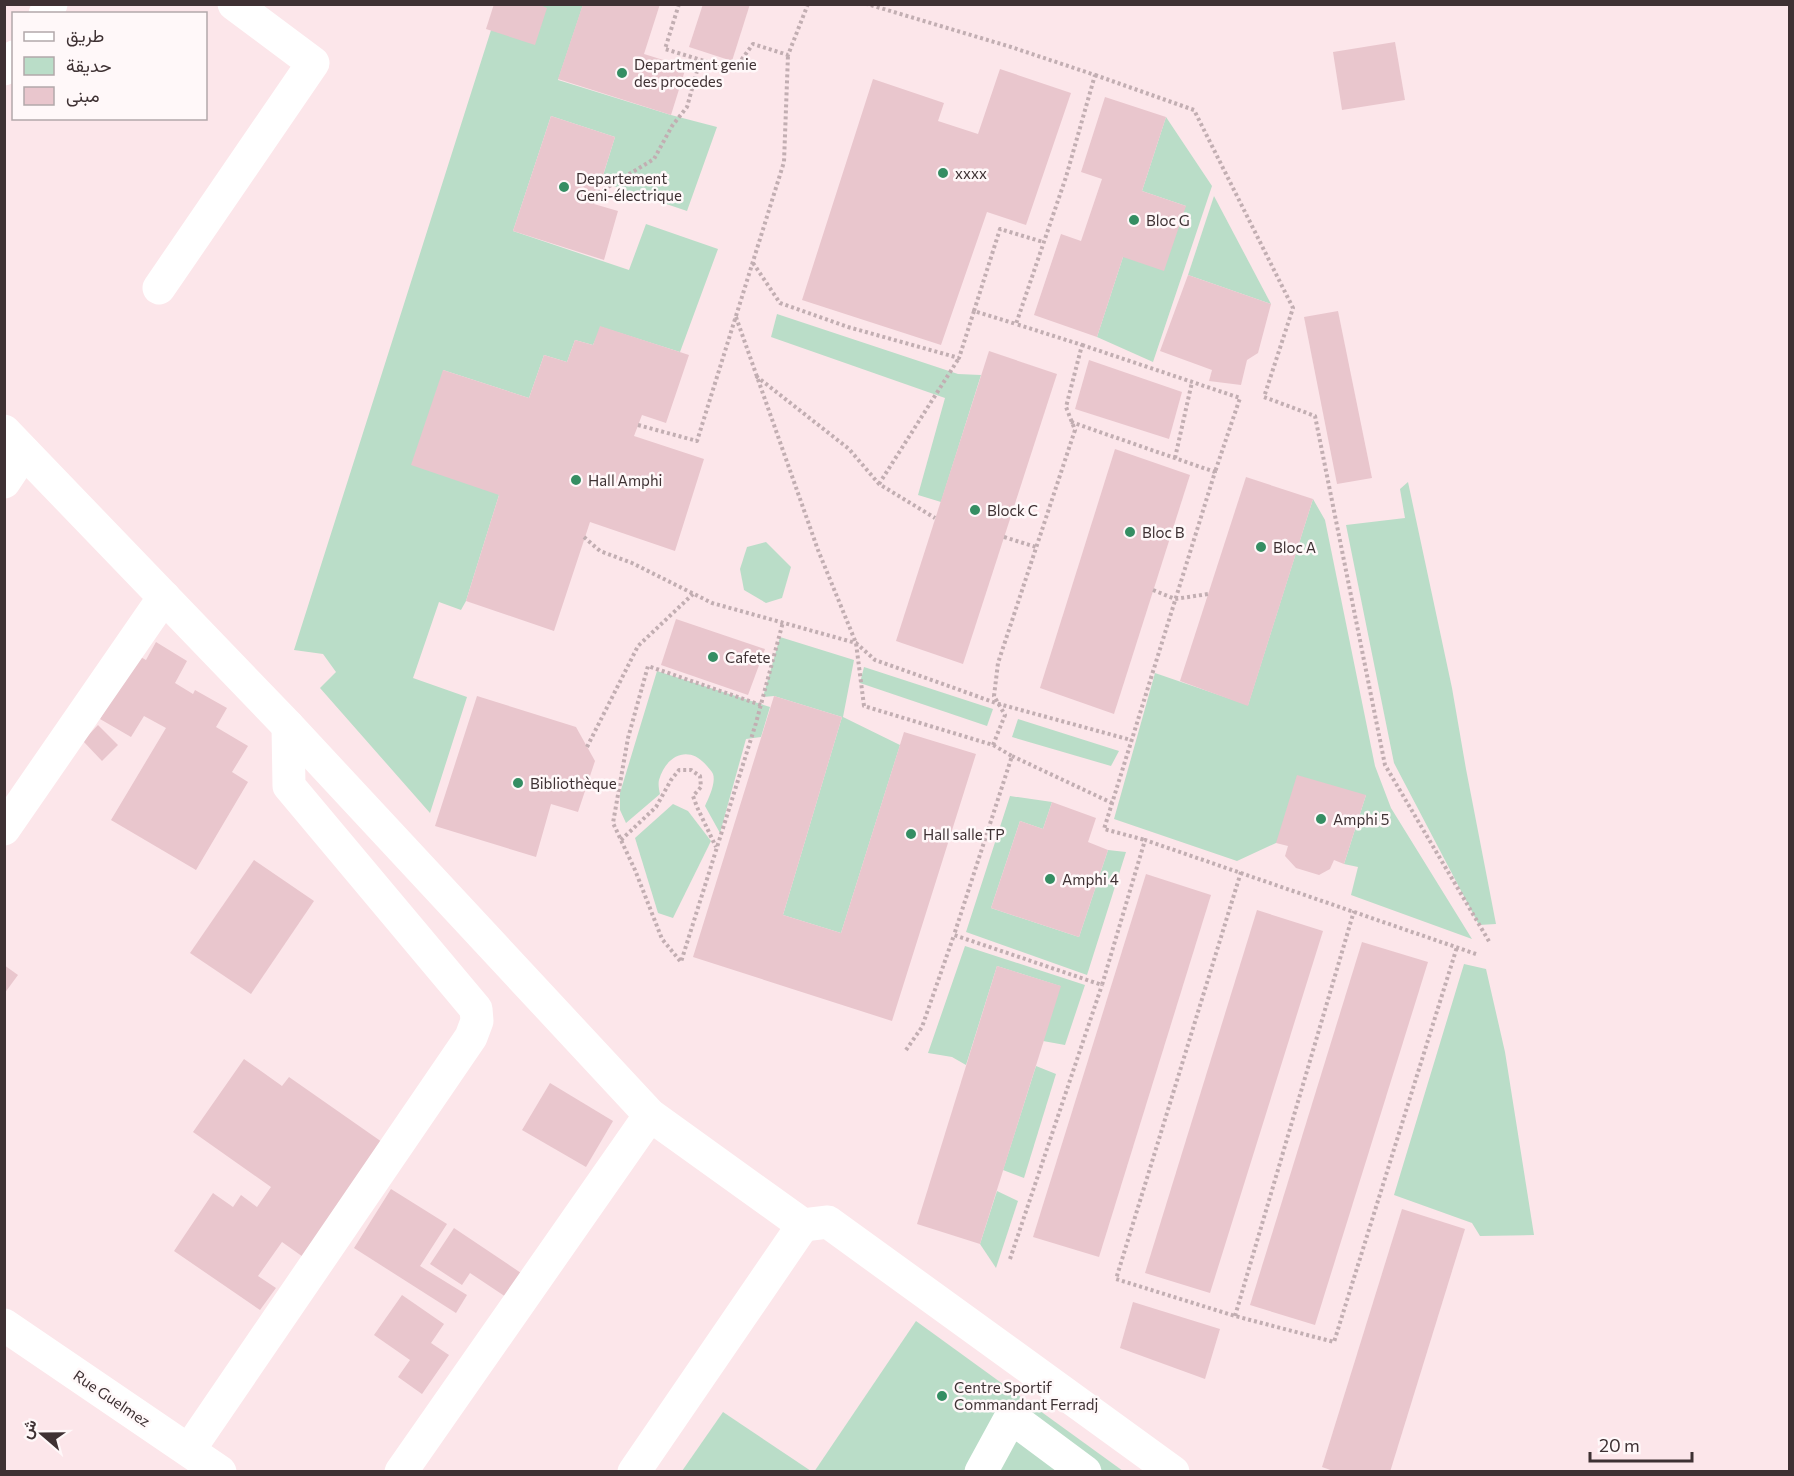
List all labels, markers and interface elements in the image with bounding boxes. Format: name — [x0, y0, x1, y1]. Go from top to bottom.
legend — [12, 12, 207, 120]
text: طريق — [66, 24, 104, 47]
text: حديقة — [66, 54, 112, 76]
place label: Department genie des procedes — [634, 55, 757, 90]
marker: Department genie des procedes — [615, 66, 629, 80]
text: مبنى — [66, 84, 100, 107]
place label: xxxx — [955, 164, 987, 182]
marker: xxxx — [936, 166, 950, 180]
place label: Departement Geni-électrique — [576, 169, 682, 204]
marker: Departement Geni-électrique — [557, 180, 571, 194]
place label: Bloc G — [1146, 211, 1190, 229]
marker: Bloc G — [1127, 213, 1141, 227]
place label: Hall Amphi — [588, 471, 662, 489]
marker: Hall Amphi — [569, 473, 583, 487]
place label: Block C — [987, 501, 1038, 519]
marker: Block C — [968, 503, 982, 517]
place label: Bloc B — [1142, 523, 1185, 541]
marker: Bloc B — [1123, 525, 1137, 539]
place label: Bloc A — [1273, 538, 1316, 556]
marker: Bloc A — [1254, 540, 1268, 554]
place label: Cafete — [725, 648, 771, 666]
marker: Cafete — [706, 650, 720, 664]
place label: Bibliothèque — [530, 774, 617, 792]
marker: Bibliothèque — [511, 776, 525, 790]
place label: Amphi 5 — [1333, 810, 1389, 828]
marker: Amphi 5 — [1314, 812, 1328, 826]
place label: Hall salle TP — [923, 825, 1005, 843]
marker: Hall salle TP — [904, 827, 918, 841]
place label: Amphi 4 — [1062, 870, 1119, 888]
marker: Amphi 4 — [1043, 872, 1057, 886]
street label: Rue Guelmez — [70, 1366, 154, 1430]
place label: Centre Sportif Commandant Ferradj — [954, 1378, 1098, 1413]
marker: Centre Sportif Commandant Ferradj — [935, 1389, 949, 1403]
north arrow — [12, 1404, 72, 1464]
text: ش — [15, 1416, 41, 1441]
scale bar — [1590, 1425, 1692, 1463]
text: 20 m — [1599, 1434, 1640, 1456]

